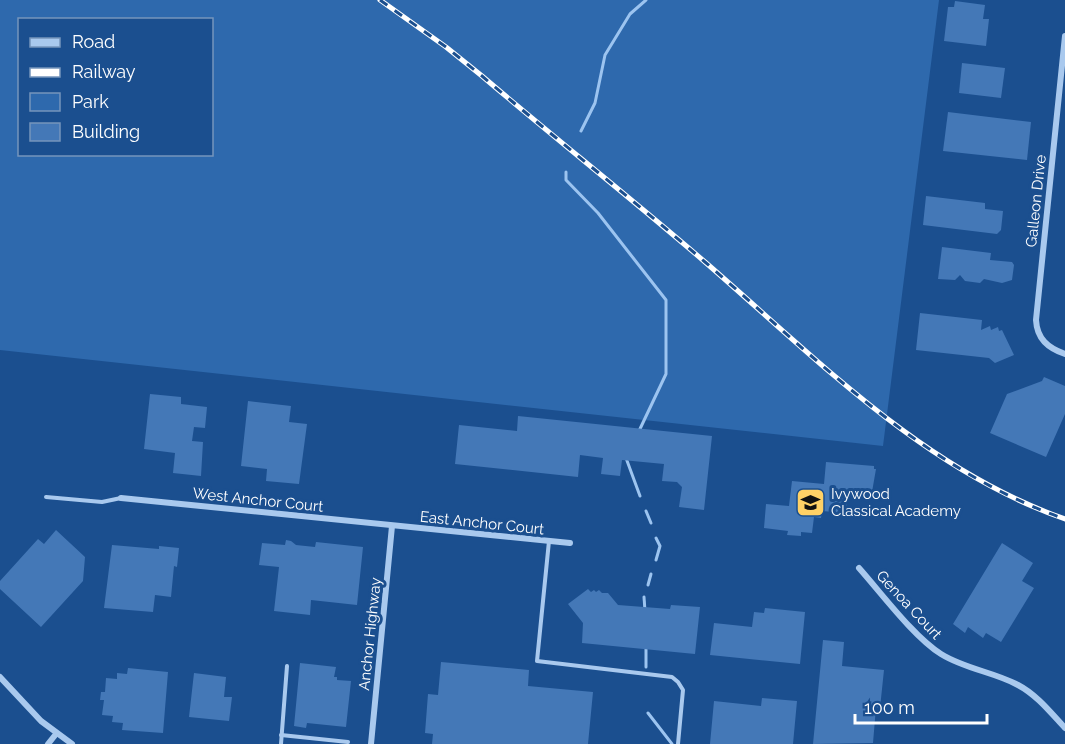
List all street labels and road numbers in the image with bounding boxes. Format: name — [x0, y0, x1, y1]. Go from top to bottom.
street label: Galleon Drive — [1022, 154, 1050, 248]
street label: West Anchor Court — [192, 484, 324, 516]
street label: East Anchor Court — [419, 508, 545, 538]
street label: Genoa Court — [873, 567, 945, 643]
street label: Anchor Highway — [355, 576, 385, 692]

